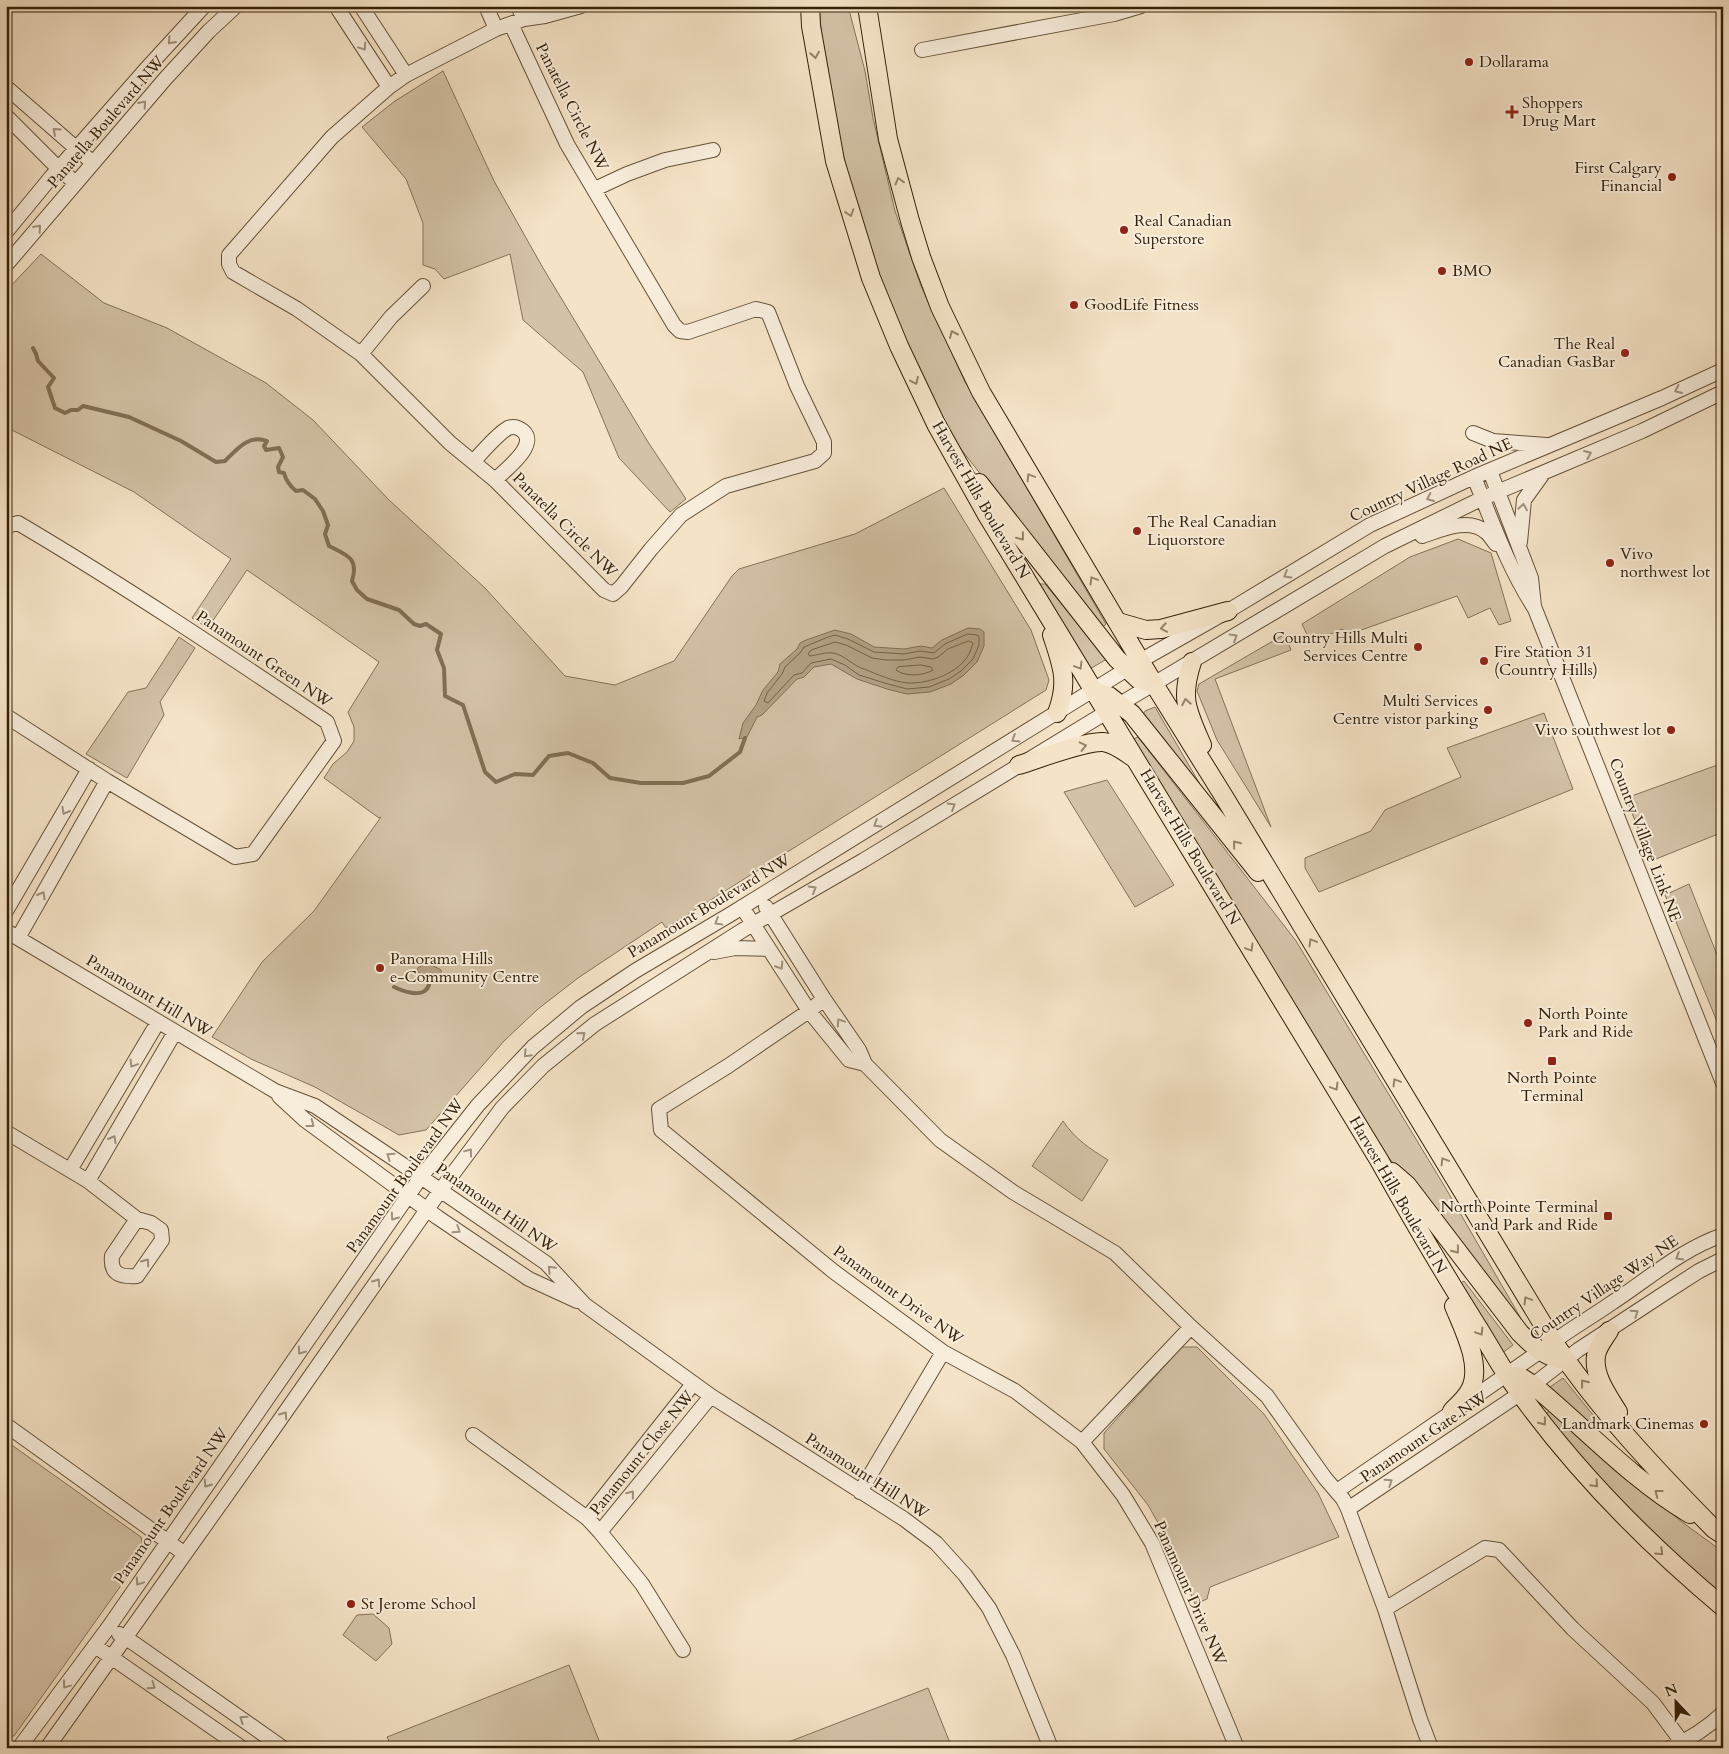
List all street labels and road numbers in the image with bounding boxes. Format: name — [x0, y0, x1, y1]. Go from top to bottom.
street label: Panatella Circle NW — [530, 39, 614, 175]
street label: Panatella Boulevard NW — [42, 51, 170, 193]
street label: Harvest Hills Boulevard N — [927, 417, 1035, 583]
street label: Country Village Road NE — [1346, 433, 1516, 527]
street label: Panatella Circle NW — [507, 467, 623, 583]
street label: Panamount Green NW — [192, 605, 337, 713]
street label: Country Village Link NE — [1604, 755, 1686, 925]
street label: Harvest Hills Boulevard N — [1135, 765, 1246, 930]
street label: Panamount Boulevard NW — [623, 848, 795, 963]
street label: Panamount Hill NW — [82, 950, 216, 1043]
street label: Panamount Boulevard NW — [341, 1094, 469, 1258]
street label: Harvest Hills Boulevard N — [1344, 1112, 1452, 1278]
street label: Panamount Hill NW — [431, 1158, 561, 1258]
street label: Country Village Way NE — [1525, 1230, 1683, 1346]
street label: Panamount Drive NW — [828, 1240, 968, 1350]
street label: Panamount Close NW — [585, 1386, 700, 1520]
street label: Panamount Gate NW — [1356, 1386, 1492, 1488]
street label: Panamount Boulevard NW — [109, 1423, 234, 1589]
street label: Panamount Hill NW — [801, 1428, 933, 1524]
street label: Panamount Drive NW — [1148, 1517, 1232, 1669]

